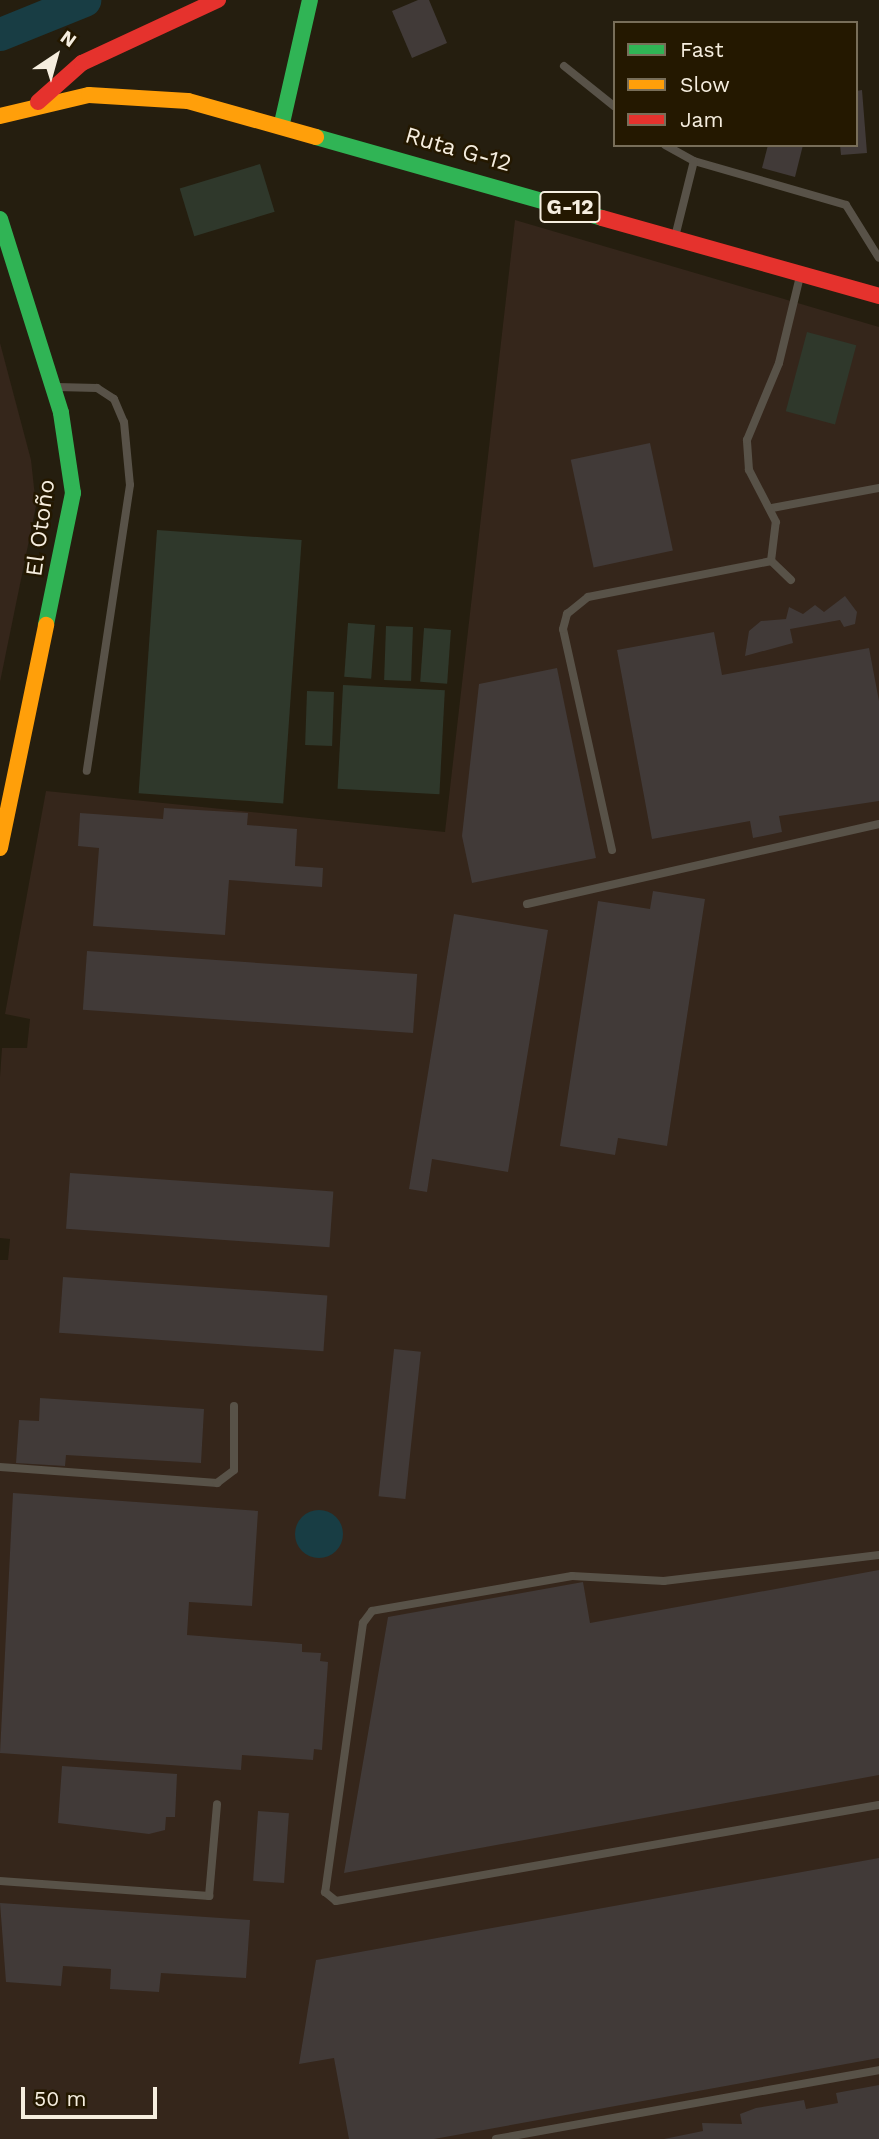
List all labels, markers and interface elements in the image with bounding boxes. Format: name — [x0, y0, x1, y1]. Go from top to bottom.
north arrow — [21, 21, 91, 91]
legend — [613, 21, 858, 147]
text: N — [56, 25, 81, 52]
text: Fast — [680, 37, 724, 62]
text: Slow — [680, 72, 730, 97]
text: Jam — [680, 107, 723, 132]
street label: Ruta G-12 — [402, 122, 514, 178]
road number: G-12 — [538, 190, 602, 224]
street label: El Otoño — [20, 477, 62, 579]
scale bar — [24, 2072, 161, 2116]
text: 50 m — [34, 2086, 86, 2111]

